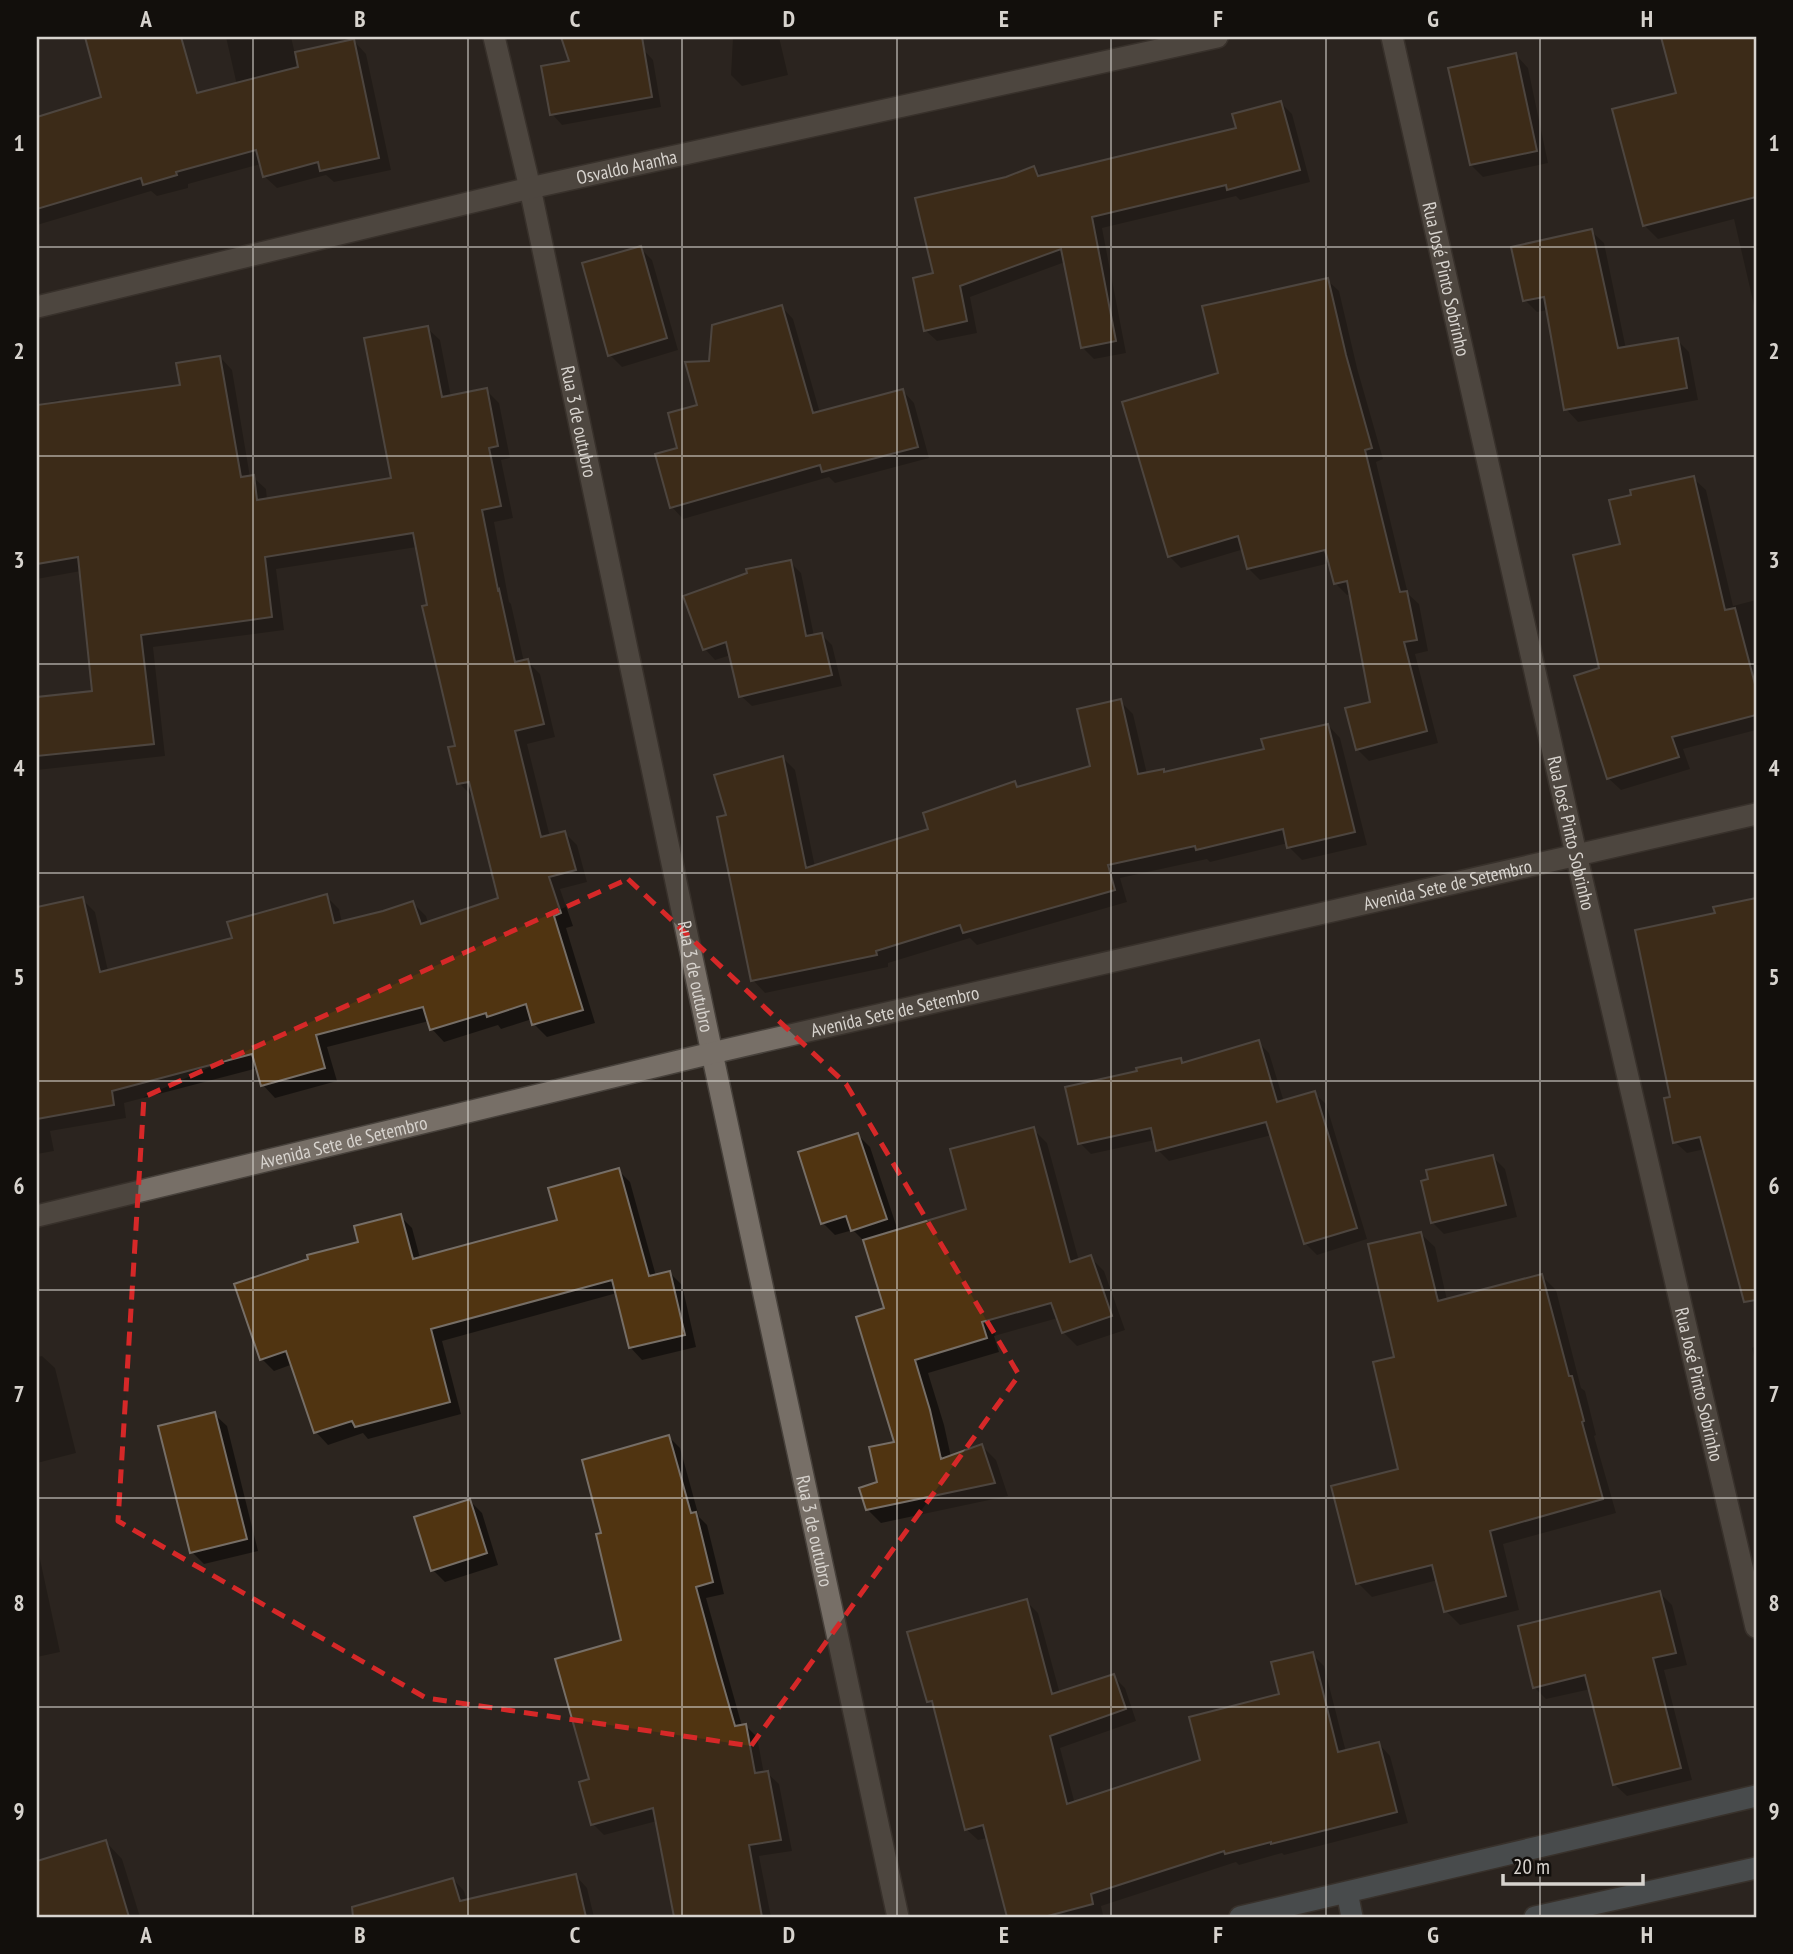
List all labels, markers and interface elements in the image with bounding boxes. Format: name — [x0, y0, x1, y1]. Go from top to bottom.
text: A — [139, 4, 152, 33]
text: B — [354, 4, 366, 33]
text: C — [570, 4, 581, 33]
text: D — [783, 4, 795, 33]
text: E — [999, 4, 1009, 33]
text: F — [1213, 4, 1223, 33]
text: G — [1427, 4, 1439, 33]
text: H — [1641, 4, 1653, 33]
text: 1 — [14, 128, 25, 157]
text: 1 — [1769, 128, 1780, 157]
street label: Osvaldo Aranha — [574, 144, 679, 189]
street label: Rua José Pinto Sobrinho — [1417, 200, 1475, 358]
text: 2 — [14, 336, 25, 365]
text: 2 — [1769, 336, 1780, 365]
street label: Rua 3 de outubro — [556, 364, 603, 480]
text: 3 — [14, 545, 25, 574]
text: 3 — [1769, 545, 1780, 574]
text: 4 — [14, 753, 25, 782]
text: 4 — [1769, 753, 1780, 782]
street label: Rua José Pinto Sobrinho — [1542, 754, 1601, 912]
street label: Avenida Sete de Setembro — [1361, 854, 1534, 916]
street label: Rua 3 de outubro — [672, 919, 719, 1034]
text: 5 — [14, 962, 25, 991]
text: 5 — [1769, 962, 1780, 991]
street label: Avenida Sete de Setembro — [808, 980, 981, 1042]
street label: Avenida Sete de Setembro — [257, 1110, 430, 1174]
text: 6 — [14, 1171, 25, 1200]
text: 6 — [1769, 1171, 1780, 1200]
street label: Rua José Pinto Sobrinho — [1670, 1305, 1729, 1464]
text: 7 — [14, 1379, 25, 1408]
text: 7 — [1769, 1379, 1780, 1408]
street label: Rua 3 de outubro — [791, 1473, 839, 1589]
text: 8 — [14, 1588, 25, 1617]
text: 8 — [1769, 1588, 1780, 1617]
text: 9 — [14, 1796, 25, 1825]
text: 9 — [1769, 1796, 1780, 1825]
scale bar — [1503, 1842, 1643, 1886]
text: 20 m — [1513, 1853, 1550, 1880]
text: A — [139, 1920, 152, 1949]
text: B — [354, 1920, 366, 1949]
text: C — [570, 1920, 581, 1949]
text: D — [783, 1920, 795, 1949]
text: E — [999, 1920, 1009, 1949]
text: F — [1213, 1920, 1223, 1949]
text: G — [1427, 1920, 1439, 1949]
text: H — [1641, 1920, 1653, 1949]

